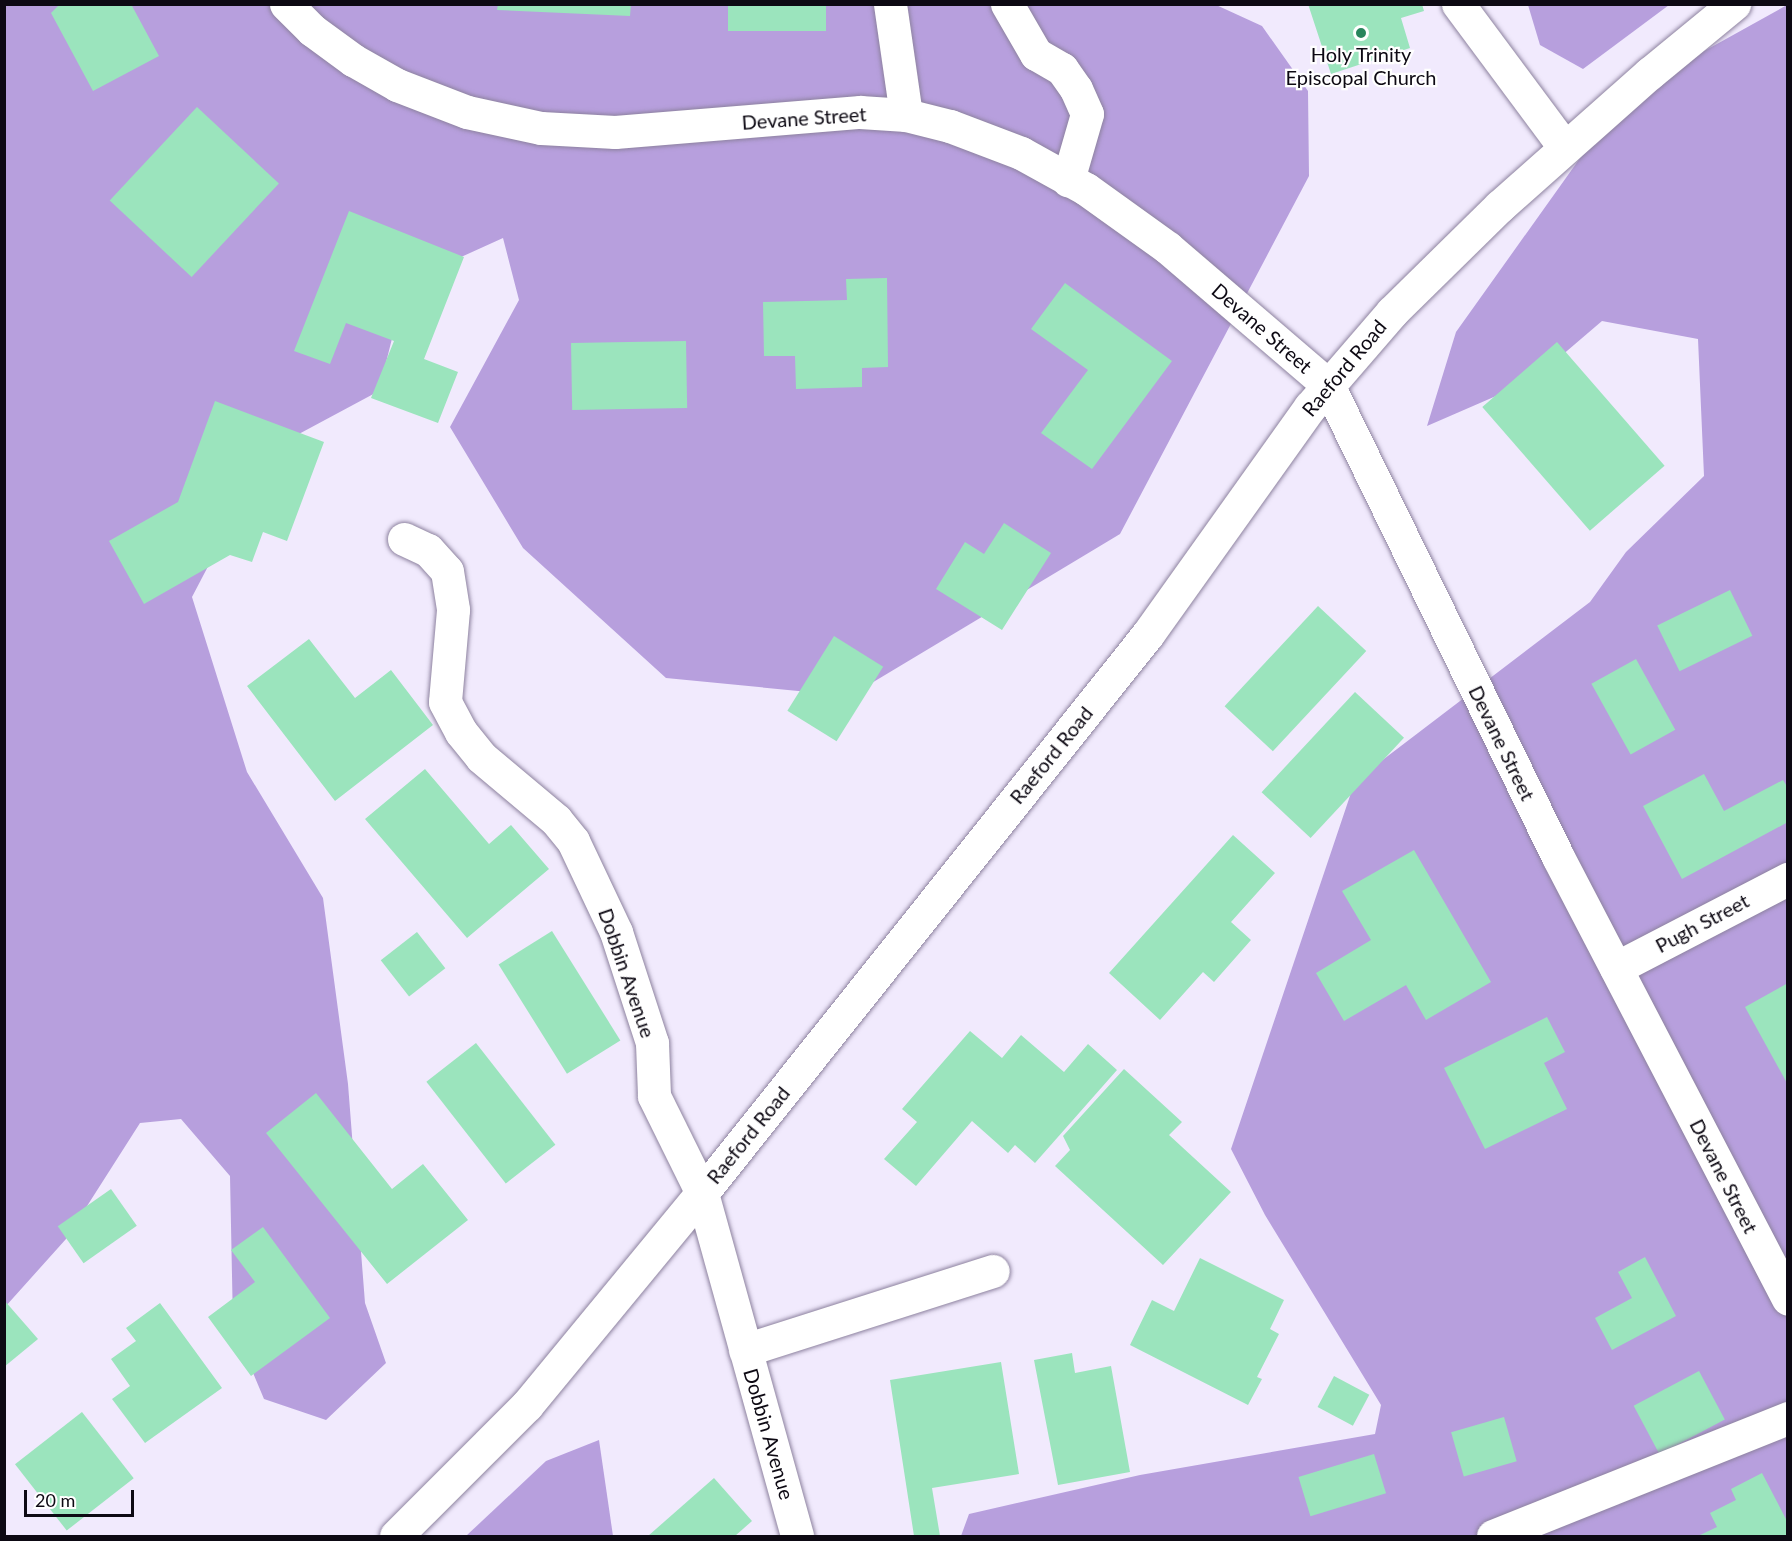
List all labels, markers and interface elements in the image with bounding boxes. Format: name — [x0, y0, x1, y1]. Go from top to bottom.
marker: Holy Trinity Episcopal Church — [1354, 26, 1368, 40]
place label: Holy Trinity Episcopal Church — [1286, 42, 1436, 89]
street label: Devane Street — [741, 102, 867, 134]
street label: Devane Street — [1207, 278, 1317, 378]
street label: Raeford Road — [1297, 315, 1391, 421]
street label: Devane Street — [1464, 682, 1540, 804]
street label: Raeford Road — [1004, 701, 1098, 809]
street label: Pugh Street — [1651, 888, 1753, 958]
street label: Dobbin Avenue — [593, 905, 661, 1041]
street label: Raeford Road — [701, 1081, 795, 1189]
street label: Devane Street — [1685, 1115, 1763, 1237]
street label: Dobbin Avenue — [739, 1365, 799, 1503]
scale bar — [27, 1478, 136, 1516]
text: 20 m — [35, 1489, 75, 1511]

